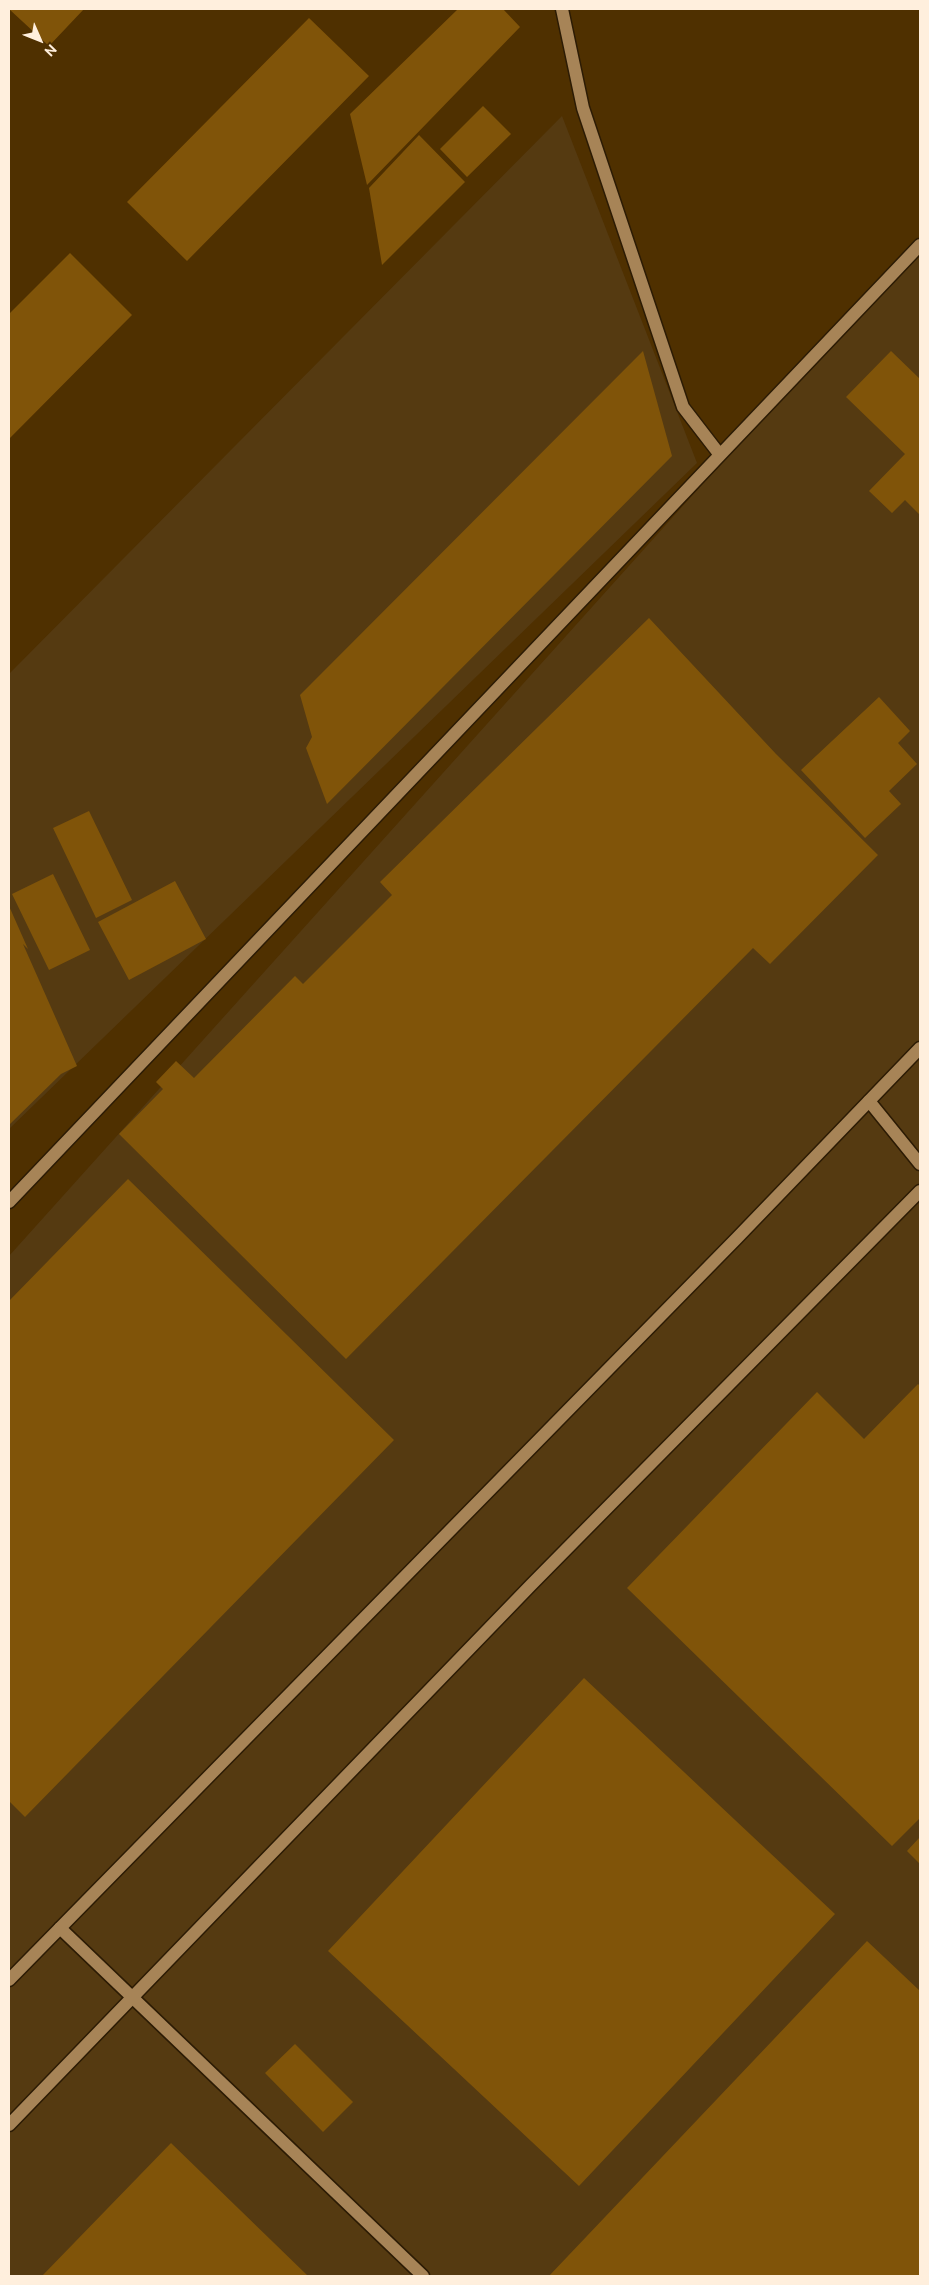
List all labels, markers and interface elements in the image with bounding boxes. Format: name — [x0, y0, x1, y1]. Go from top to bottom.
north arrow — [15, 15, 65, 65]
text: N — [41, 41, 60, 60]

